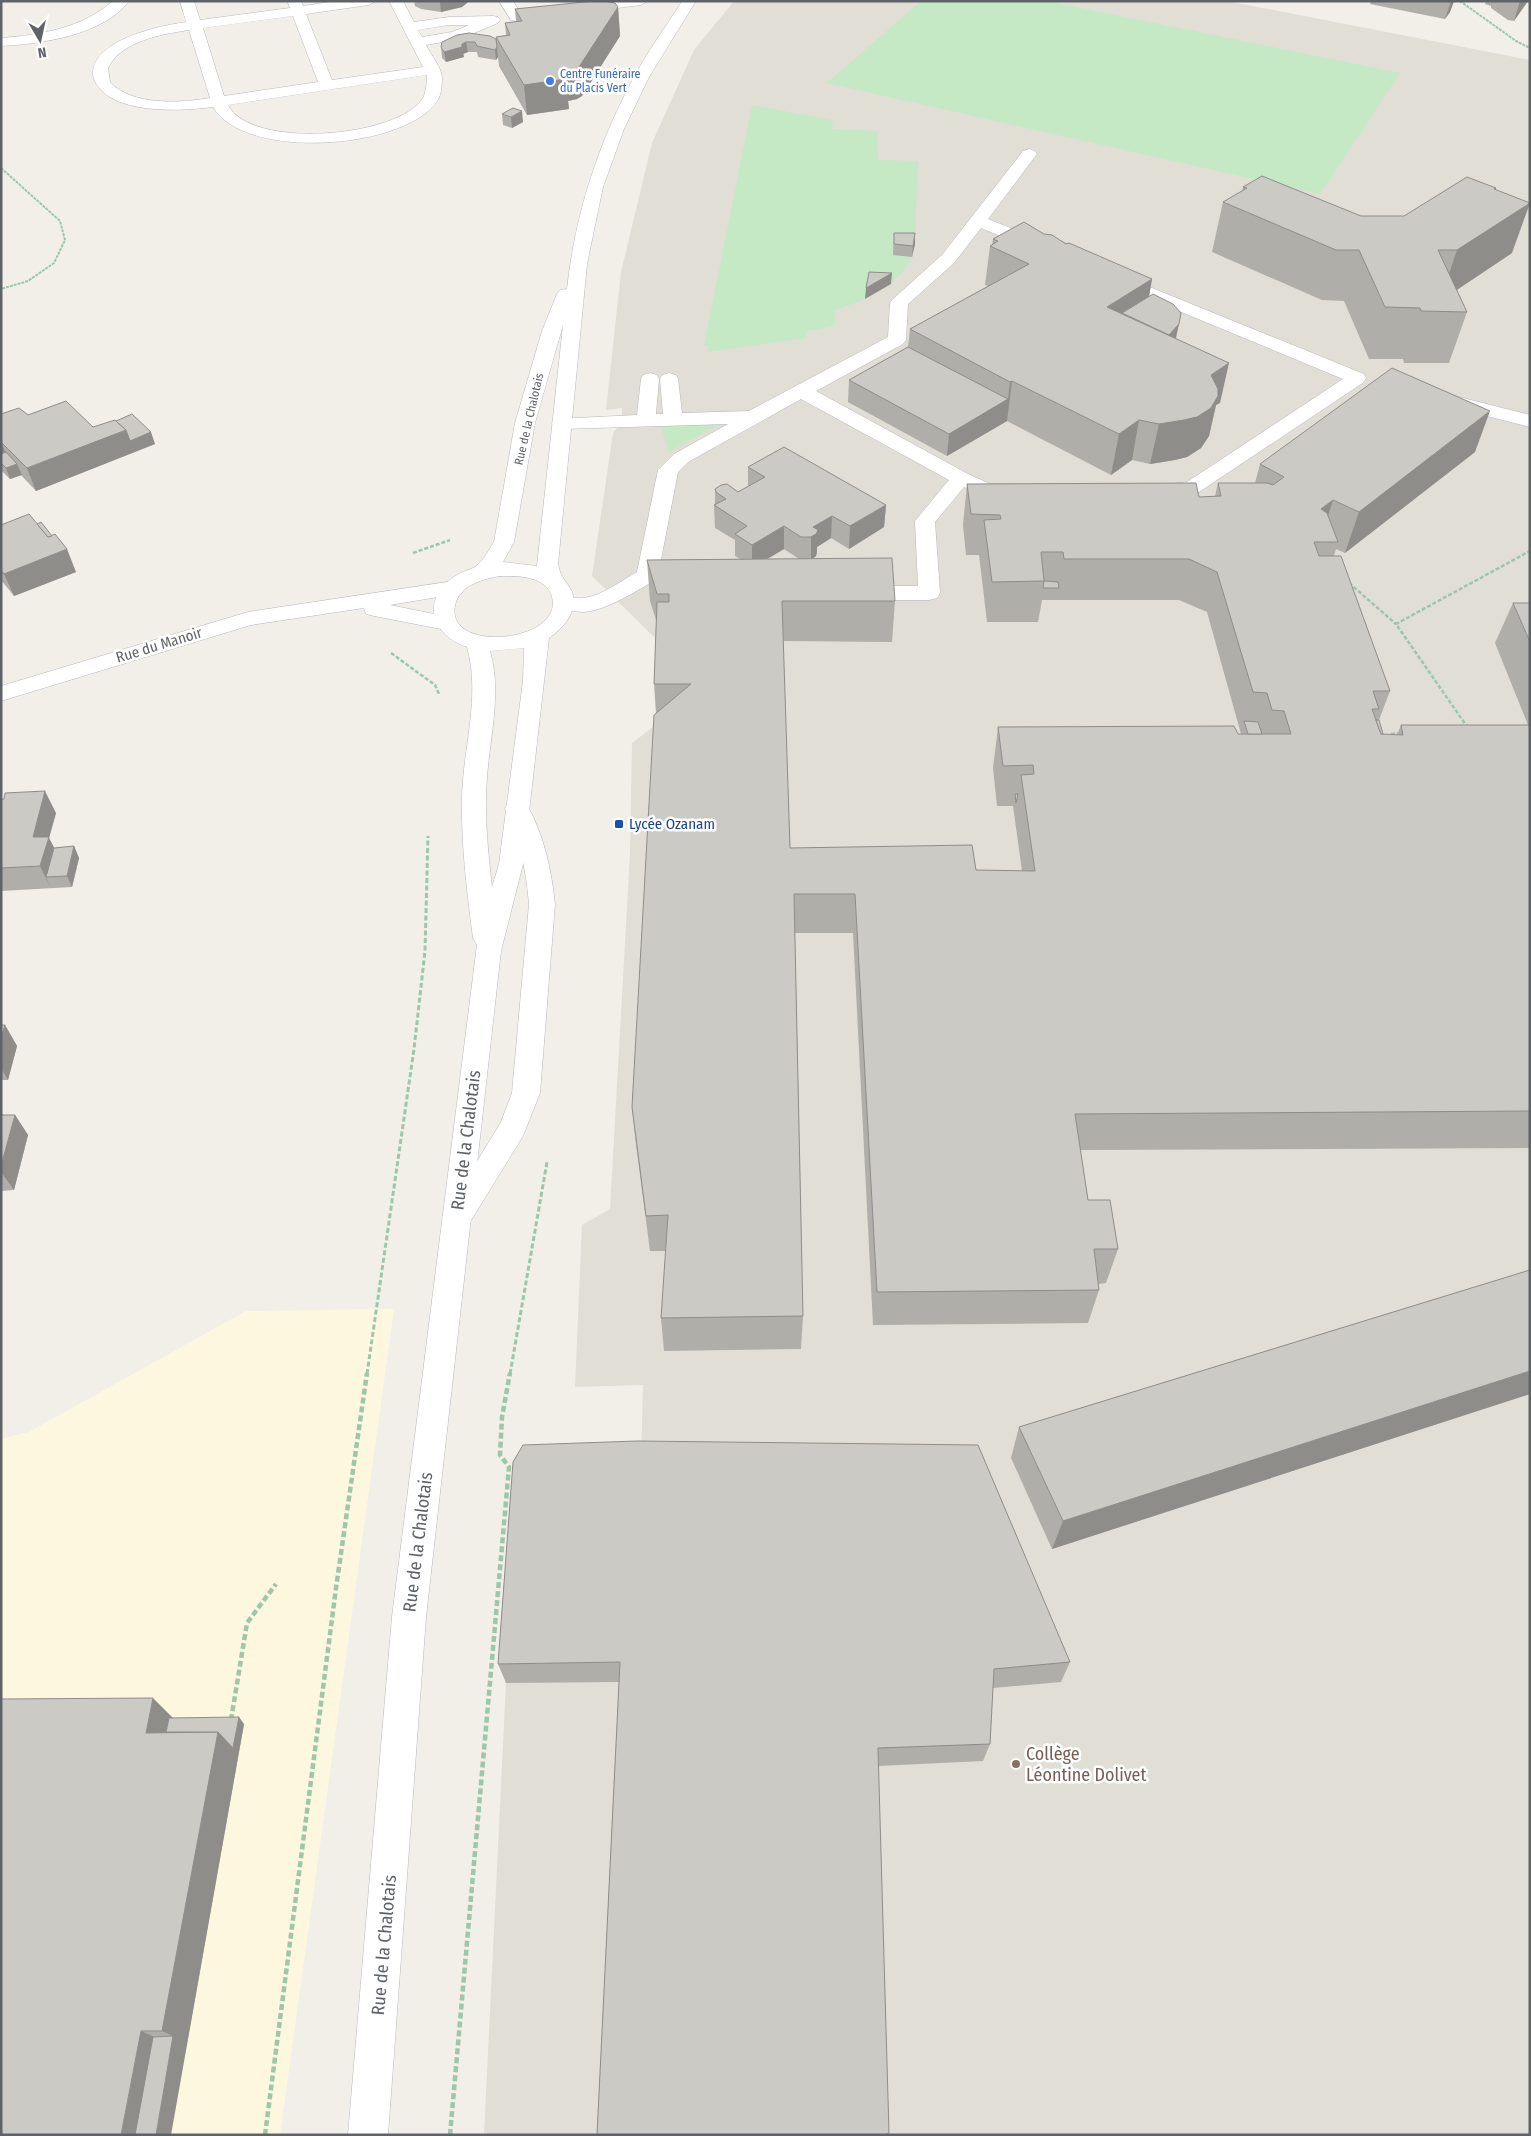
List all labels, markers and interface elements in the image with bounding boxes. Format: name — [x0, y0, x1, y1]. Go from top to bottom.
north arrow — [15, 15, 65, 65]
text: N — [36, 43, 47, 61]
place label: Centre Funéraire du Placis Vert — [560, 67, 641, 95]
marker: Centre Funéraire du Placis Vert — [544, 75, 556, 87]
street label: Rue de la Chalotais — [512, 372, 546, 466]
street label: Rue du Manoir — [114, 623, 205, 667]
place label: Lycée Ozanam — [629, 815, 715, 833]
marker: Lycée Ozanam — [613, 818, 625, 830]
street label: Rue de la Chalotais — [446, 1068, 486, 1211]
street label: Rue de la Chalotais — [398, 1470, 438, 1613]
place label: Collège Léontine Dolivet — [1026, 1743, 1146, 1786]
marker: Collège Léontine Dolivet — [1010, 1758, 1022, 1770]
street label: Rue de la Chalotais — [367, 1874, 401, 2016]

